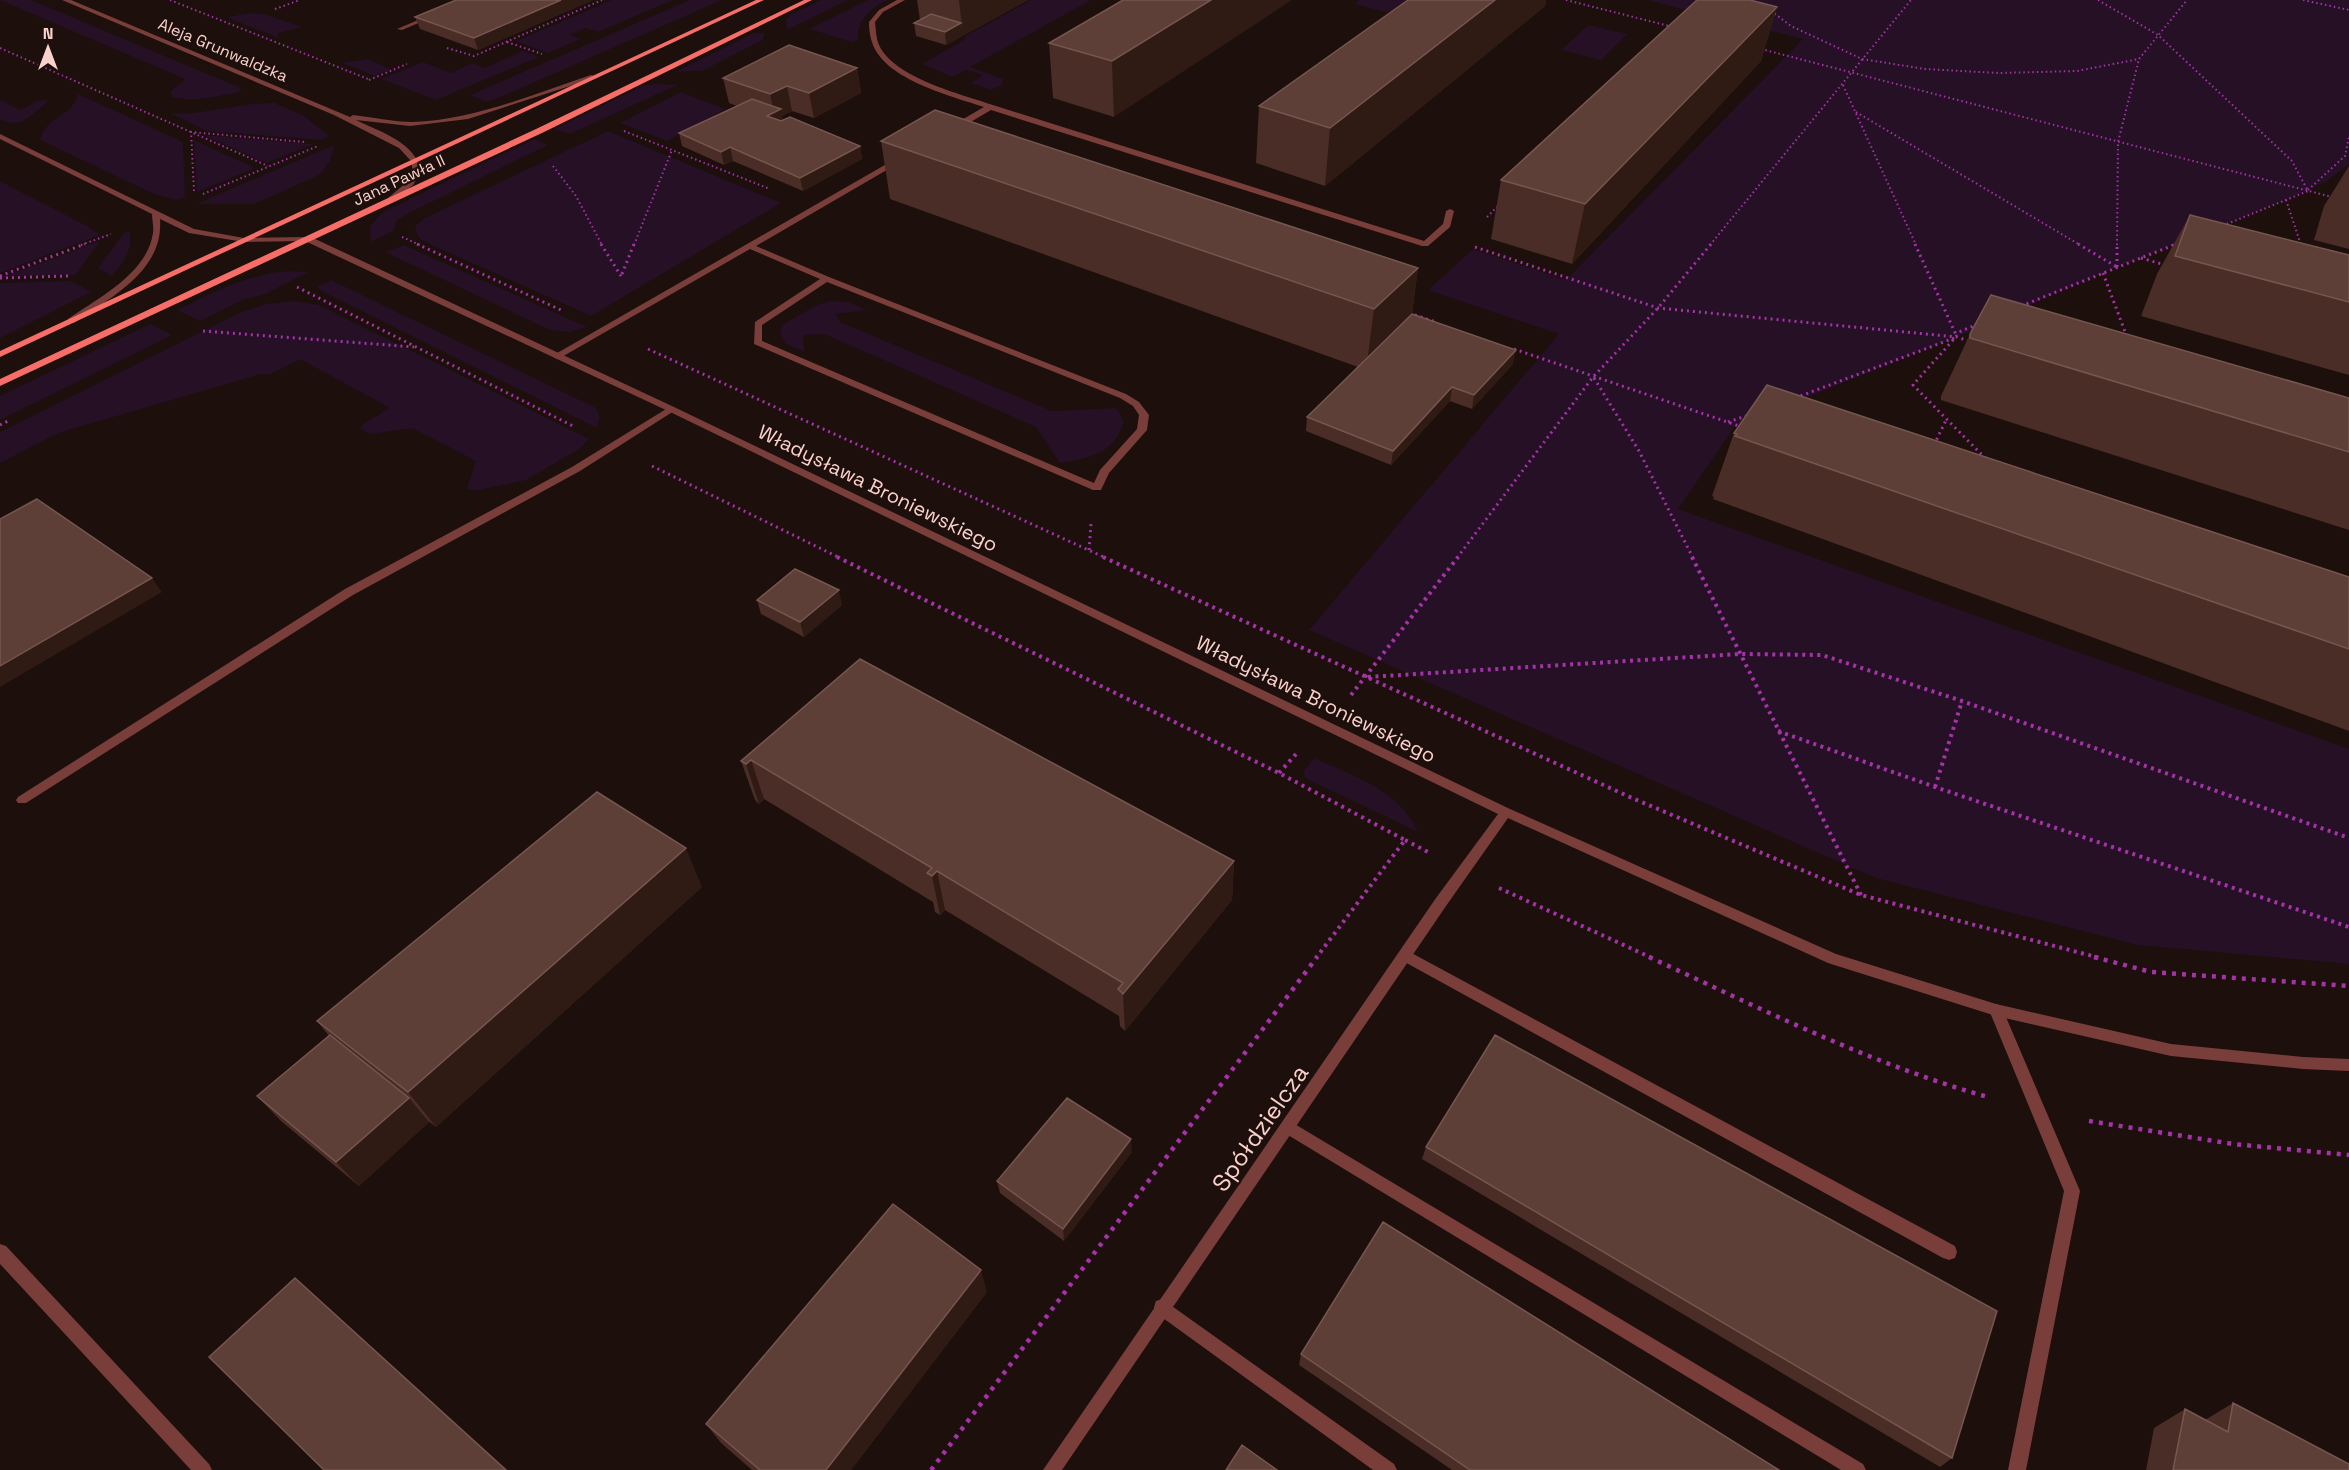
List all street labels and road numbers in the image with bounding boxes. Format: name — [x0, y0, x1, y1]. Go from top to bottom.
street label: Aleja Grunwaldzka — [155, 13, 291, 87]
street label: Jana Pawła II — [350, 149, 448, 211]
street label: Władysława Broniewskiego — [754, 419, 1002, 557]
street label: Władysława Broniewskiego — [1192, 630, 1440, 768]
street label: Spółdzielcza — [1205, 1058, 1315, 1197]

